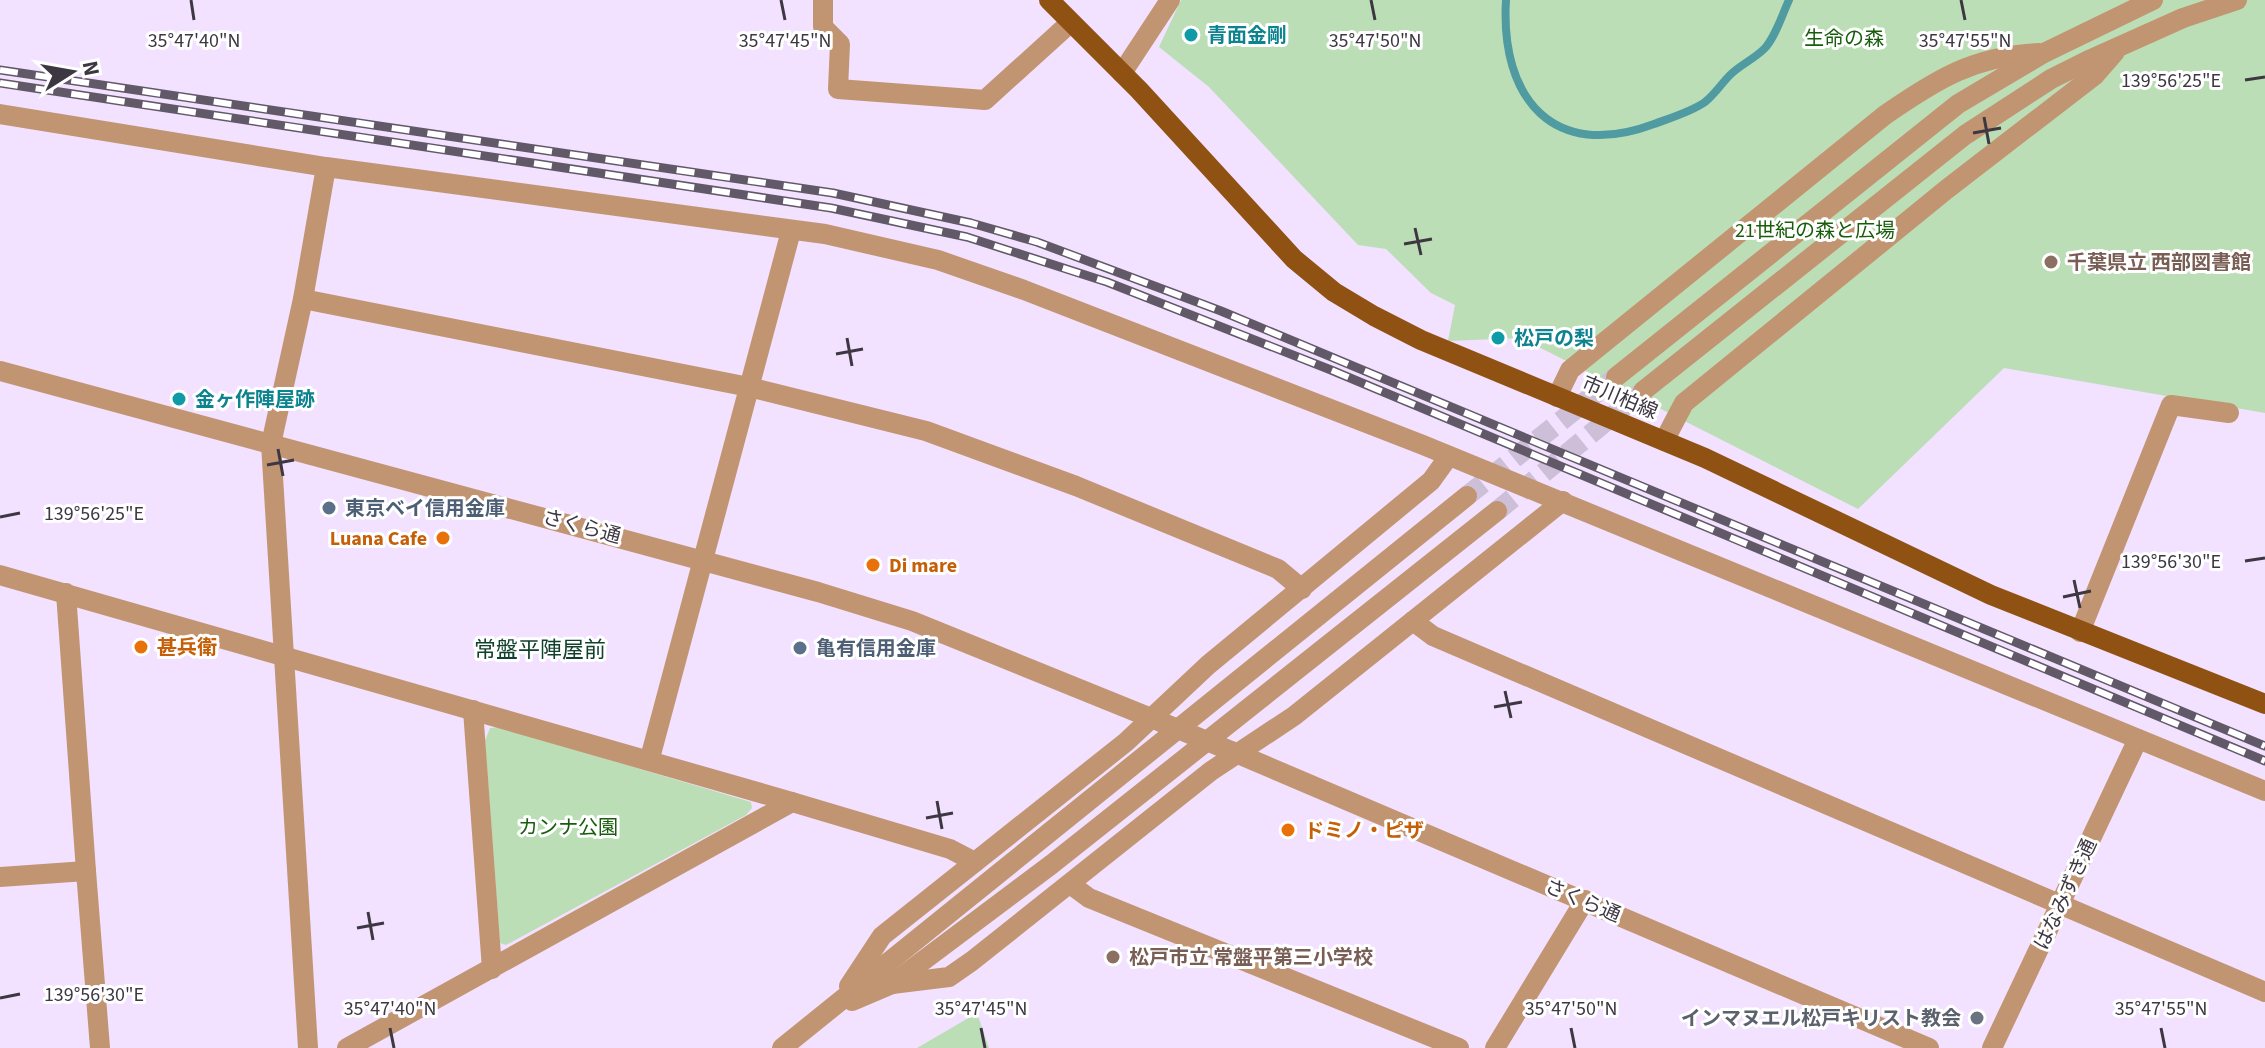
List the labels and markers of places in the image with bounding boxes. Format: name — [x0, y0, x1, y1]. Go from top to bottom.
place label: 青面金剛 — [1207, 22, 1287, 50]
marker: 青面金剛 — [1182, 26, 1200, 44]
place label: 千葉県立 西部図書館 — [2067, 249, 2251, 277]
marker: 千葉県立 西部図書館 — [2042, 253, 2060, 271]
place label: 松戸の梨 — [1514, 325, 1594, 353]
marker: 松戸の梨 — [1489, 329, 1507, 347]
place label: 金ヶ作陣屋跡 — [195, 386, 315, 414]
marker: 金ヶ作陣屋跡 — [170, 390, 188, 408]
place label: 東京ベイ信用金庫 — [345, 495, 505, 523]
marker: 東京ベイ信用金庫 — [320, 499, 338, 517]
place label: Luana Cafe — [330, 525, 427, 553]
marker: Luana Cafe — [434, 529, 452, 547]
place label: Di mare — [889, 552, 957, 580]
marker: Di mare — [864, 556, 882, 574]
place label: 甚兵衛 — [157, 634, 217, 662]
place label: 亀有信用金庫 — [816, 635, 936, 663]
marker: 甚兵衛 — [132, 638, 150, 656]
marker: 亀有信用金庫 — [791, 639, 809, 657]
place label: ドミノ・ピザ — [1304, 817, 1424, 845]
marker: ドミノ・ピザ — [1279, 821, 1297, 839]
place label: 松戸市立 常盤平第三小学校 — [1129, 944, 1373, 972]
marker: 松戸市立 常盤平第三小学校 — [1104, 948, 1122, 966]
place label: インマヌエル松戸キリスト教会 — [1681, 1005, 1961, 1033]
marker: インマヌエル松戸キリスト教会 — [1968, 1009, 1986, 1027]

